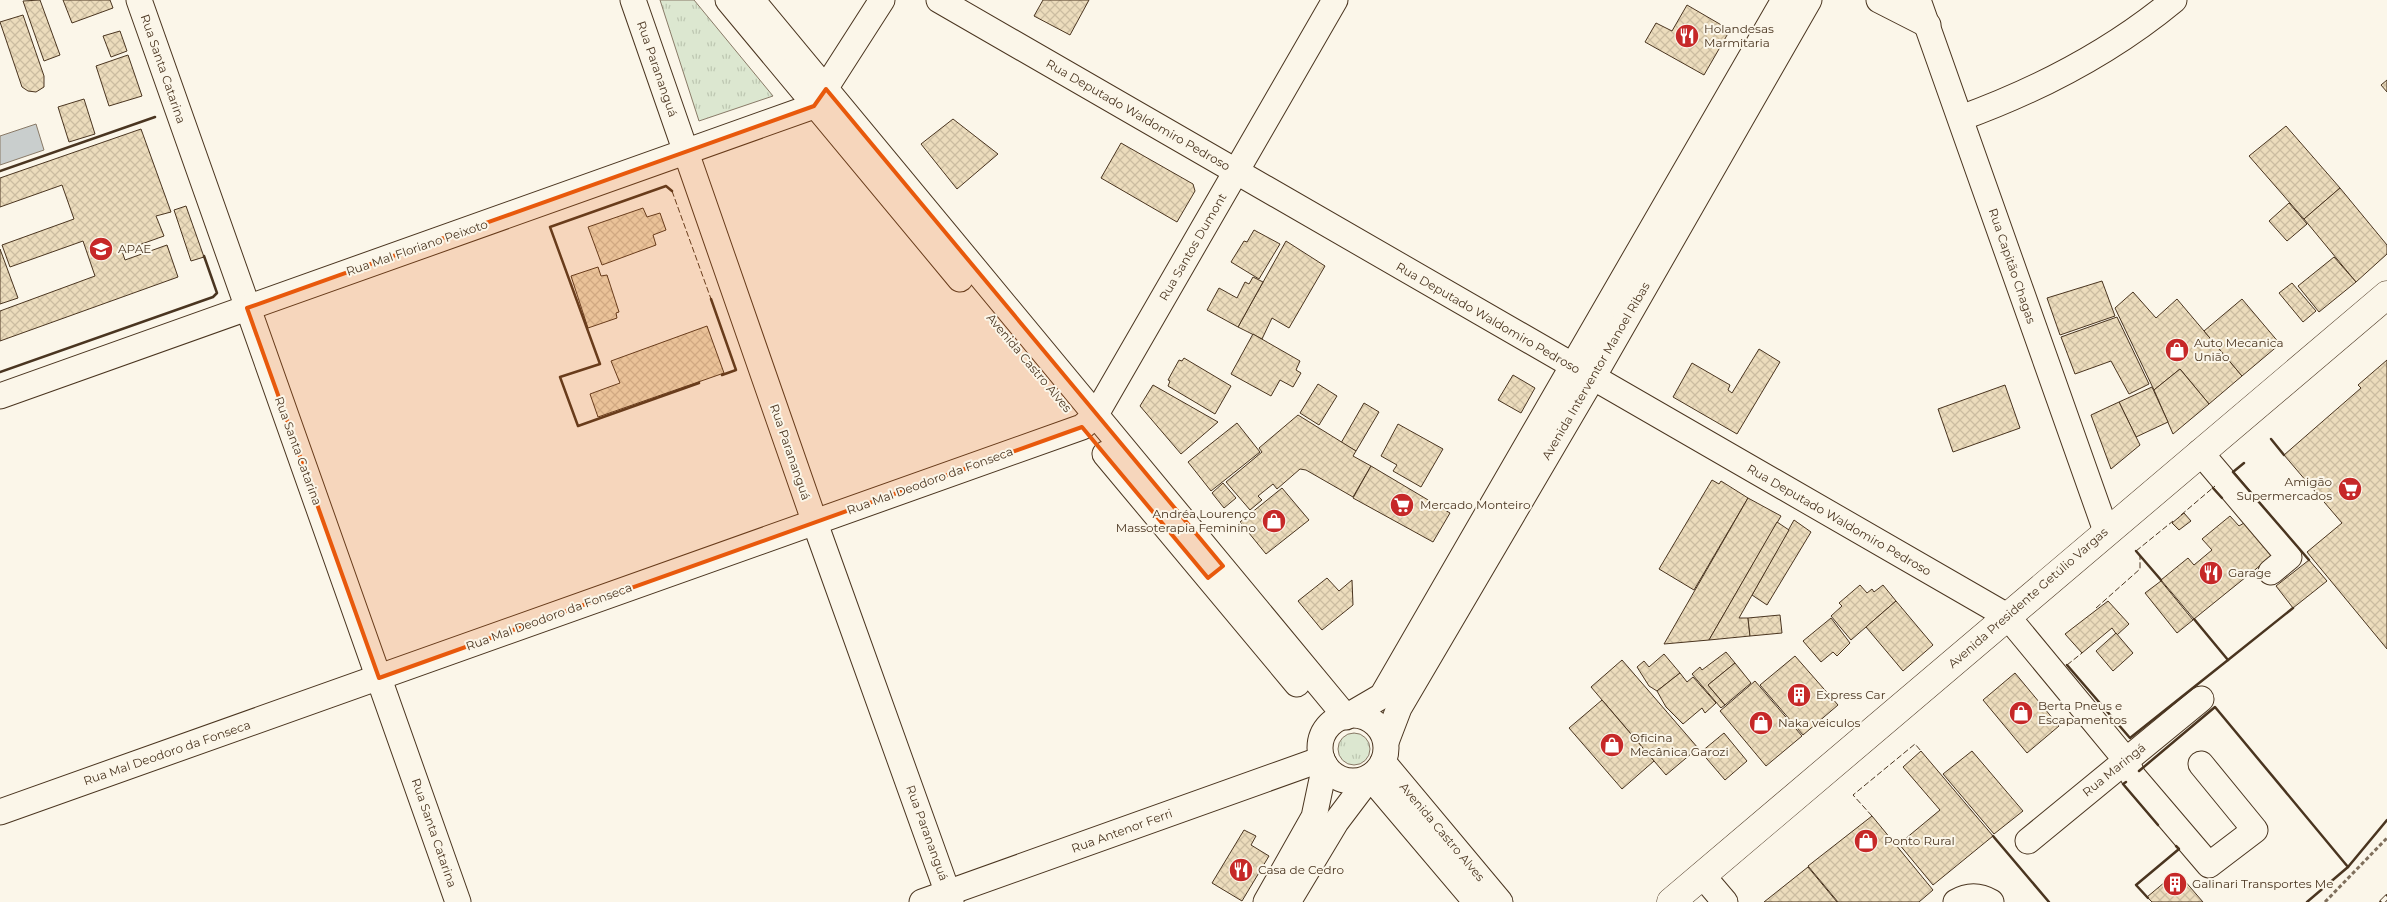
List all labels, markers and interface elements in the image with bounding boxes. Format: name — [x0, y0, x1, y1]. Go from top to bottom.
street label: Rua Santa Catarina — [138, 12, 189, 126]
street label: Rua Parananguá — [634, 19, 681, 119]
place label: Holandesas Marmitaria — [1704, 21, 1774, 50]
restaurant icon: Holandesas Marmitaria — [1674, 23, 1700, 49]
street label: Rua Deputado Waldomiro Pedroso — [1043, 56, 1233, 174]
street label: Rua Santos Dumont — [1156, 190, 1230, 303]
street label: Rua Capitão Chagas — [1986, 206, 2039, 326]
street label: Rua Mal Floriano Peixoto — [344, 216, 490, 279]
school or university icon: APAE — [88, 236, 114, 262]
place label: APAE — [118, 241, 151, 256]
street label: Rua Deputado Waldomiro Pedroso — [1393, 259, 1583, 377]
street label: Avenida Interventor Manoel Ribas — [1538, 279, 1653, 462]
street label: Avenida Castro Alves — [984, 310, 1075, 415]
place label: Auto Mecanica União — [2194, 335, 2284, 364]
shop icon: Auto Mecanica União — [2164, 337, 2190, 363]
street label: Rua Santa Catarina — [272, 394, 325, 507]
street label: Rua Parananguá — [767, 402, 814, 502]
street label: Rua Mal Deodoro da Fonseca — [845, 443, 1015, 518]
street label: Rua Deputado Waldomiro Pedroso — [1744, 461, 1934, 579]
place label: Amigão Supermercados — [2236, 474, 2332, 503]
supermarket icon: Amigão Supermercados — [2337, 476, 2363, 502]
supermarket icon: Mercado Monteiro — [1389, 492, 1415, 518]
place label: Mercado Monteiro — [1420, 497, 1530, 512]
place label: Andréa Lourenço Massoterapia Feminino — [1116, 506, 1256, 535]
shop icon: Andréa Lourenço Massoterapia Feminino — [1261, 508, 1287, 534]
street label: Avenida Presidente Getúlio Vargas — [1945, 524, 2111, 671]
restaurant icon: Garage — [2198, 560, 2224, 586]
place label: Garage — [2228, 565, 2271, 580]
street label: Rua Mal Deodoro da Fonseca — [464, 579, 634, 654]
building icon: Express Car — [1786, 682, 1812, 708]
place label: Express Car — [1816, 687, 1886, 702]
place label: Berta Pneus e Escapamentos — [2038, 698, 2127, 727]
shop icon: Berta Pneus e Escapamentos — [2008, 700, 2034, 726]
shop icon: Naka veiculos — [1748, 710, 1774, 736]
place label: Naka veiculos — [1778, 715, 1860, 730]
street label: Rua Mal Deodoro da Fonseca — [81, 717, 252, 788]
place label: Oficina Mecânica Garozi — [1630, 730, 1729, 759]
shop icon: Oficina Mecânica Garozi — [1599, 732, 1625, 758]
street label: Rua Maringá — [2079, 740, 2148, 800]
street label: Rua Santa Catarina — [409, 776, 460, 890]
street label: Avenida Castro Alves — [1397, 779, 1488, 884]
street label: Rua Parananguá — [903, 783, 952, 883]
street label: Rua Antenor Ferri — [1069, 805, 1174, 856]
shop icon: Ponto Rural — [1853, 828, 1879, 854]
place label: Ponto Rural — [1884, 833, 1955, 848]
restaurant icon: Casa de Cedro — [1228, 857, 1254, 883]
place label: Casa de Cedro — [1258, 862, 1344, 877]
building icon: Galinari Transportes Me — [2162, 871, 2188, 897]
place label: Galinari Transportes Me — [2192, 876, 2333, 891]

